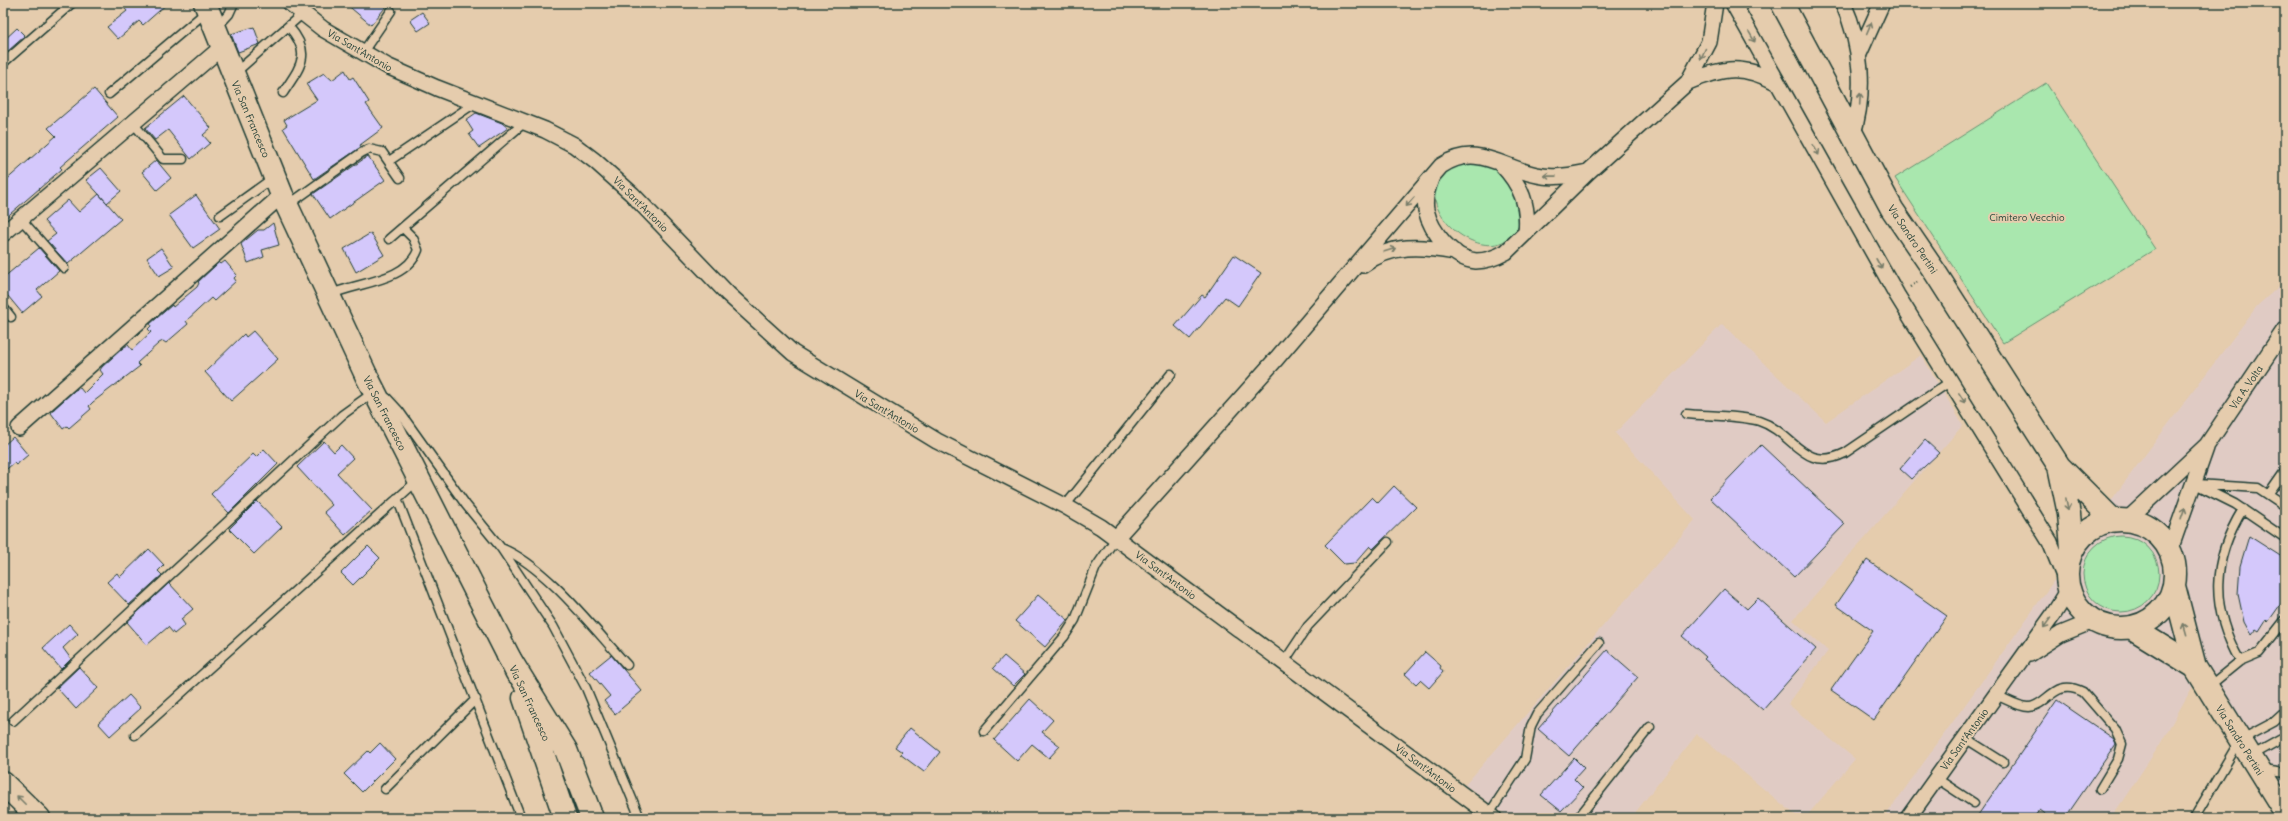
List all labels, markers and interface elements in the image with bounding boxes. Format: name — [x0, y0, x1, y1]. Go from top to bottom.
one-way arrow — [1866, 22, 1874, 34]
street label: Via Sant'Antonio — [325, 26, 395, 75]
one-way arrow — [1749, 31, 1757, 43]
one-way arrow — [1699, 48, 1707, 60]
street label: Via San Francesco — [228, 79, 273, 160]
one-way arrow — [1856, 93, 1863, 106]
one-way arrow — [1812, 144, 1820, 156]
one-way arrow — [1544, 172, 1557, 180]
street label: Via Sant'Antonio — [610, 174, 671, 235]
one-way arrow — [1406, 196, 1414, 207]
street label: Via Sandro Pertini — [1885, 202, 1940, 276]
park label: Cimitero Vecchio — [1989, 211, 2065, 224]
one-way arrow — [1384, 246, 1397, 253]
one-way arrow — [1876, 258, 1884, 270]
street label: Via A. Volta — [2227, 363, 2266, 412]
street label: Via San Francesco — [360, 374, 409, 453]
street label: Via Sant'Antonio — [852, 387, 922, 436]
one-way arrow — [1958, 392, 1966, 403]
one-way arrow — [2063, 497, 2071, 510]
one-way arrow — [2179, 508, 2187, 520]
street label: Via Sant'Antonio — [1133, 548, 1199, 603]
one-way arrow — [2043, 618, 2051, 629]
one-way arrow — [2180, 623, 2188, 636]
street label: Via San Francesco — [506, 663, 553, 744]
street label: Via Sandro Pertini — [2213, 703, 2266, 778]
street label: Via Sant'Antonio — [1938, 706, 1991, 773]
street label: Via Sant'Antonio — [1393, 741, 1459, 796]
one-way arrow — [16, 795, 26, 805]

